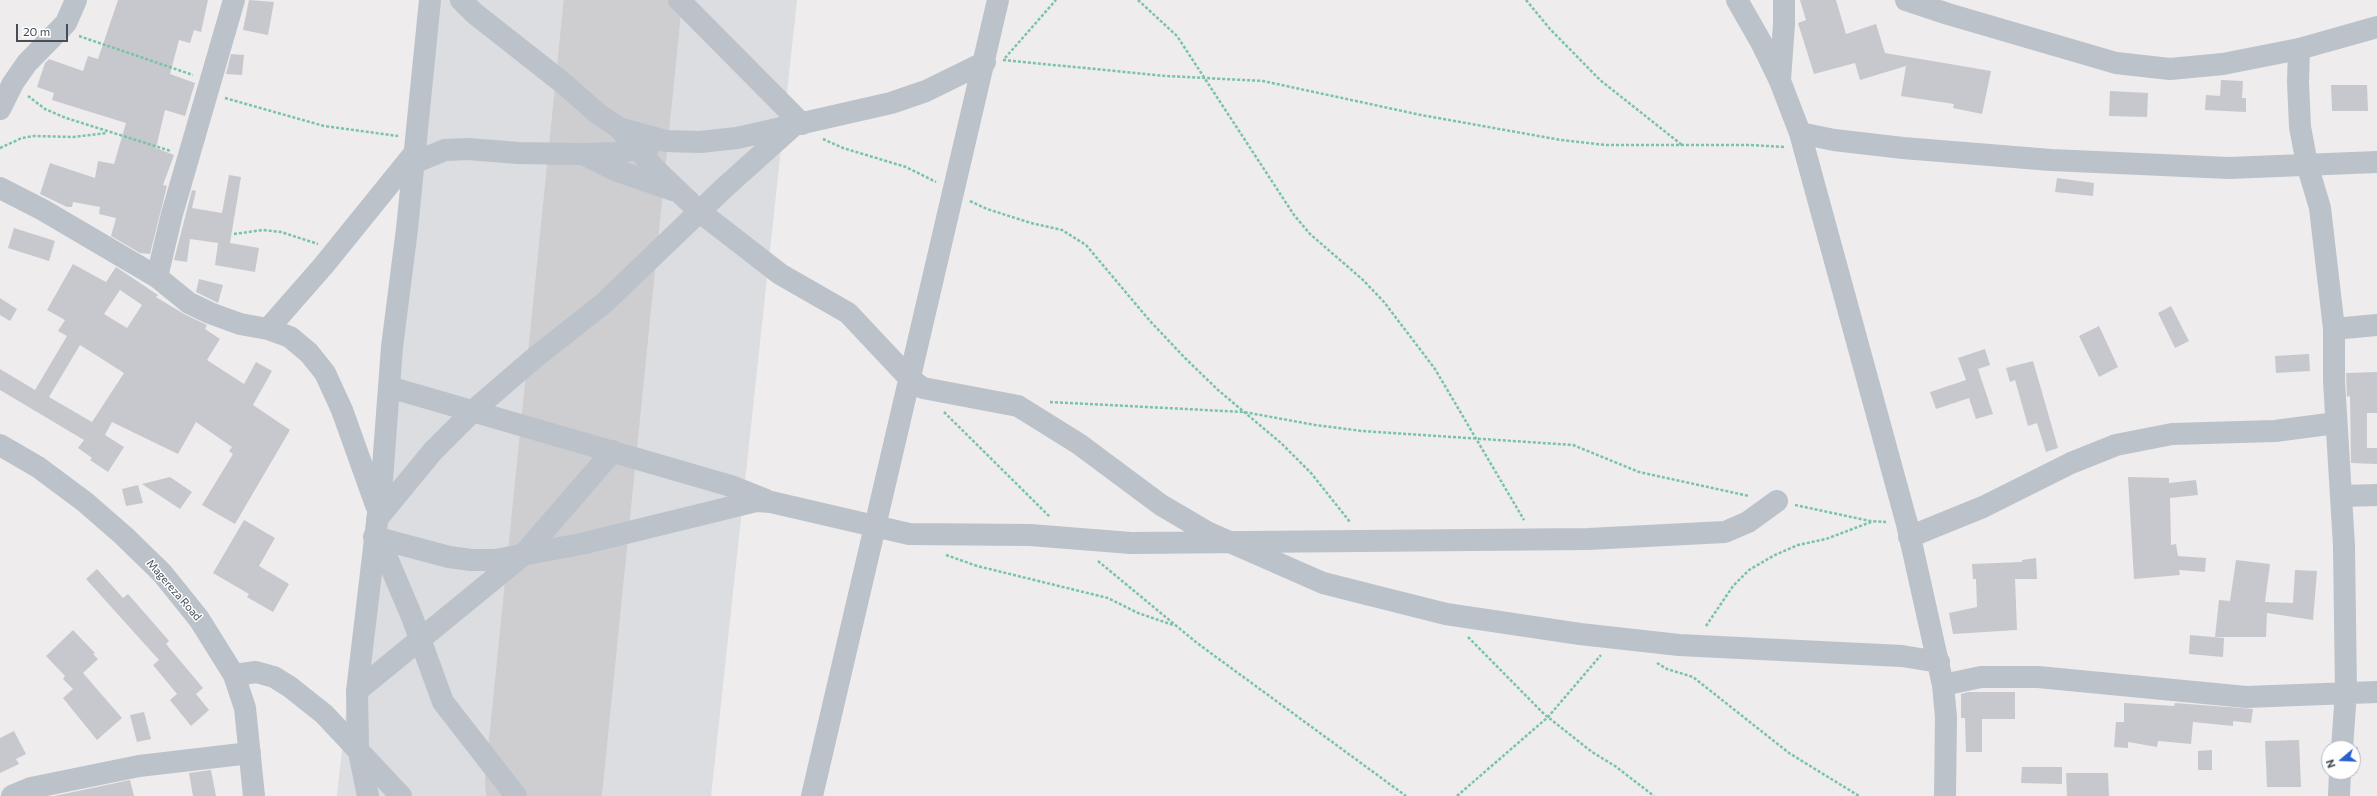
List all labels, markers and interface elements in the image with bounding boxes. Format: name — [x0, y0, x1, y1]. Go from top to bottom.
scale bar — [18, 16, 70, 42]
text: 20 m — [23, 24, 50, 38]
street label: Magereza Road — [144, 557, 204, 623]
north arrow — [2321, 740, 2361, 780]
text: N — [2323, 758, 2338, 770]

